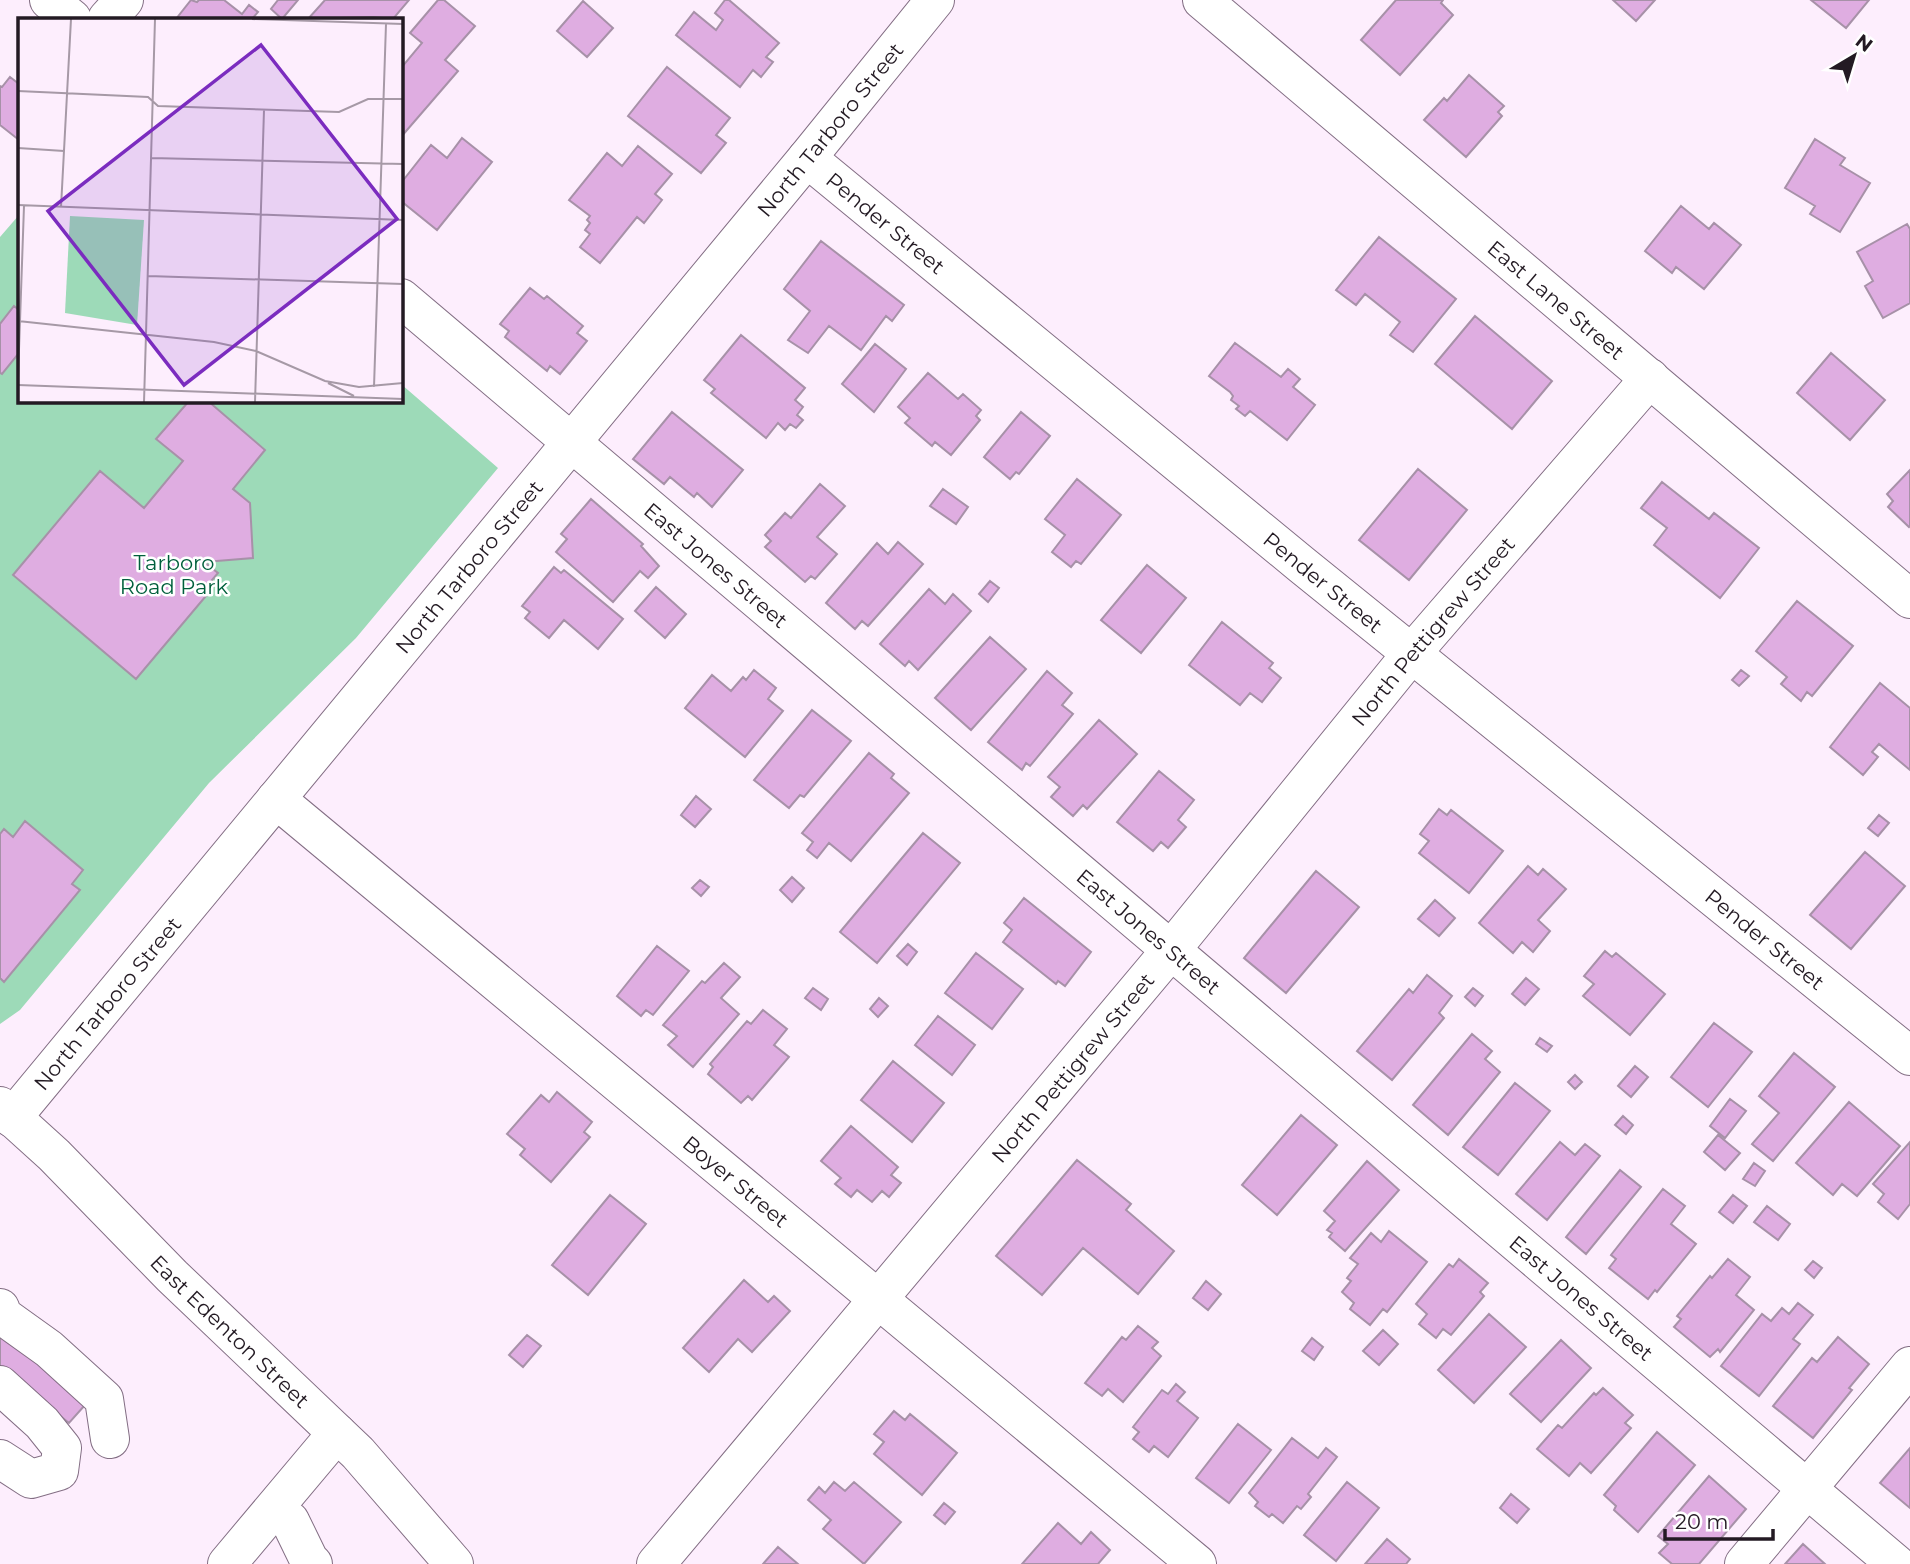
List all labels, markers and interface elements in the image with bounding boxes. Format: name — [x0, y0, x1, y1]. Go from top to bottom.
inset map — [18, 18, 402, 402]
north arrow — [1819, 21, 1889, 91]
text: N — [1851, 29, 1877, 57]
street label: North Tarboro Street — [751, 37, 908, 221]
street label: Pender Street — [821, 167, 950, 279]
street label: East Lane Street — [1483, 235, 1630, 365]
street label: North Tarboro Street — [390, 475, 548, 658]
street label: East Jones Street — [639, 497, 793, 633]
street label: Pender Street — [1259, 526, 1388, 638]
street label: North Pettigrew Street — [1346, 531, 1520, 731]
park label: Tarboro Road Park — [120, 550, 229, 599]
street label: East Jones Street — [1072, 863, 1226, 999]
street label: Pender Street — [1700, 883, 1830, 995]
street label: North Tarboro Street — [28, 912, 186, 1095]
street label: North Pettigrew Street — [986, 968, 1159, 1167]
street label: Boyer Street — [678, 1130, 794, 1232]
street label: East Jones Street — [1505, 1230, 1659, 1366]
street label: East Edenton Street — [146, 1249, 315, 1413]
scale bar — [1665, 1498, 1773, 1542]
text: 20 m — [1675, 1509, 1729, 1534]

